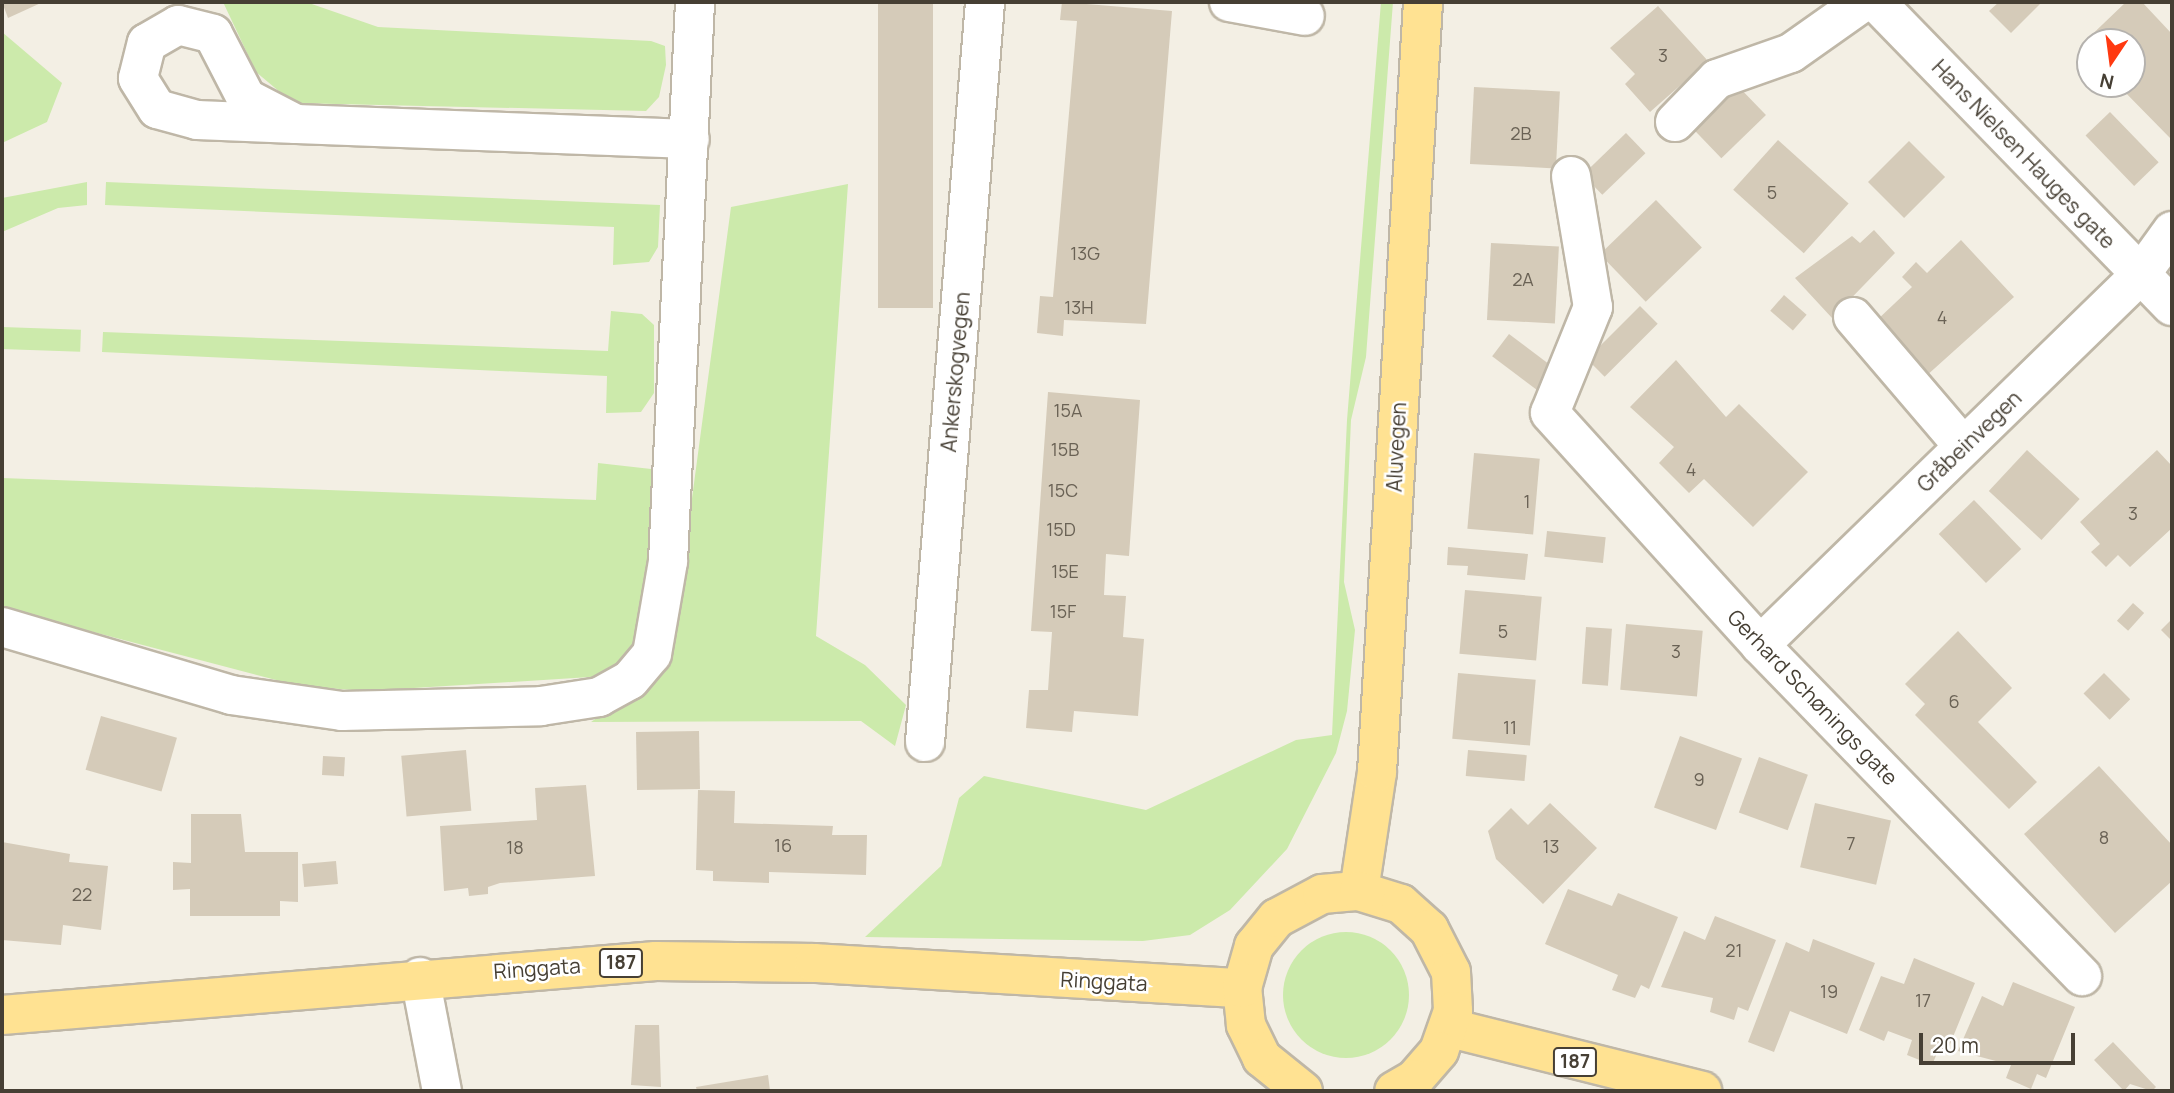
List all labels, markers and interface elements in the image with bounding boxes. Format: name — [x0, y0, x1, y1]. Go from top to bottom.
north arrow — [2076, 28, 2146, 98]
house number: 3 — [1658, 44, 1668, 66]
street label: Hans Nielsen Hauges gate — [1927, 54, 2121, 254]
house number: 2B — [1510, 122, 1532, 144]
house number: 5 — [1767, 181, 1777, 203]
house number: 13G — [1070, 242, 1100, 264]
house number: 2A — [1512, 268, 1534, 290]
street label: Ankerskogvegen — [935, 291, 975, 453]
house number: 13H — [1064, 296, 1094, 318]
house number: 4 — [1937, 306, 1947, 328]
street label: Gråbeinvegen — [1912, 385, 2026, 497]
house number: 15A — [1054, 399, 1082, 421]
street label: Aluvegen — [1381, 401, 1411, 493]
house number: 15B — [1051, 438, 1079, 460]
house number: 4 — [1686, 458, 1696, 480]
house number: 15C — [1048, 479, 1078, 501]
house number: 1 — [1523, 490, 1531, 512]
house number: 3 — [2128, 502, 2138, 524]
house number: 15D — [1046, 518, 1076, 540]
house number: 15E — [1051, 560, 1079, 582]
house number: 15F — [1050, 600, 1076, 622]
street label: Gerhard Schønings gate — [1723, 604, 1903, 790]
house number: 5 — [1498, 620, 1508, 642]
house number: 3 — [1671, 640, 1681, 662]
house number: 6 — [1948, 690, 1960, 712]
house number: 11 — [1503, 716, 1517, 738]
house number: 9 — [1693, 768, 1705, 790]
house number: 8 — [2099, 826, 2109, 848]
house number: 7 — [1846, 832, 1856, 854]
house number: 16 — [774, 834, 792, 856]
house number: 13 — [1543, 835, 1559, 857]
house number: 18 — [506, 836, 524, 858]
house number: 22 — [72, 883, 92, 905]
house number: 21 — [1725, 939, 1743, 961]
road number: 187 — [598, 948, 644, 979]
street label: Ringgata — [493, 952, 581, 984]
street label: Ringgata — [1060, 966, 1148, 996]
house number: 19 — [1820, 980, 1838, 1002]
house number: 17 — [1915, 989, 1931, 1011]
scale bar — [1922, 1020, 2078, 1064]
text: 20 m — [1932, 1031, 1979, 1059]
road number: 187 — [1552, 1046, 1598, 1078]

